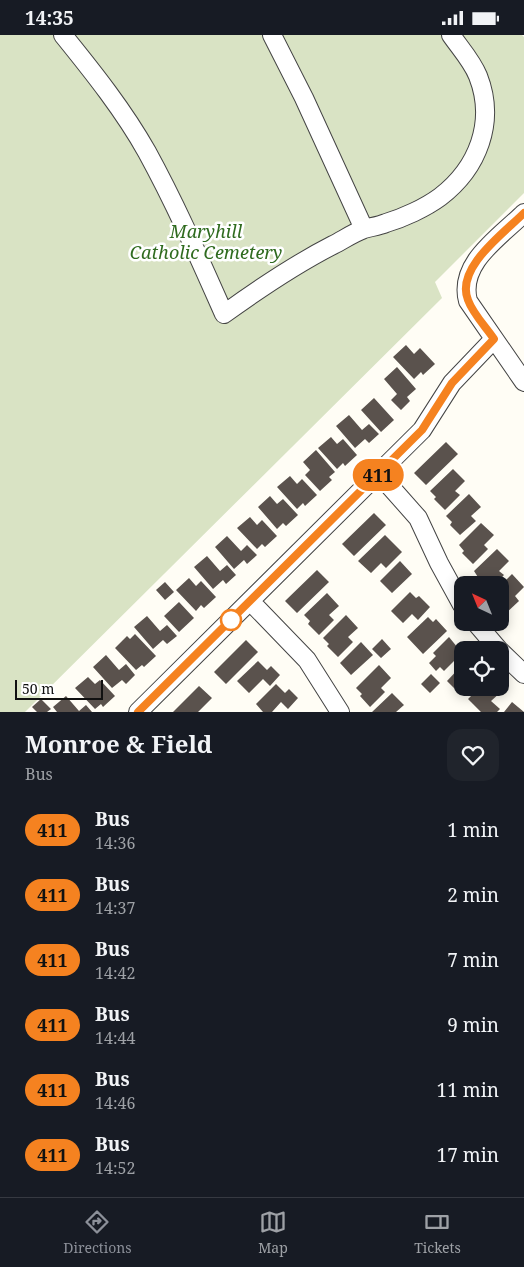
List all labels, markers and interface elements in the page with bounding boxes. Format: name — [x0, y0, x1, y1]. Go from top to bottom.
text: 14:35 — [25, 5, 74, 31]
park label: Maryhill Catholic Cemetery — [130, 219, 282, 264]
line badge: 411 — [349, 459, 407, 491]
text: 411 — [363, 463, 393, 487]
north arrow — [454, 576, 509, 631]
map controls — [454, 576, 509, 696]
unlabelled marker — [220, 609, 242, 631]
button: locate — [454, 641, 509, 696]
scale bar — [15, 677, 102, 700]
text: 50 m — [22, 679, 55, 698]
text: Monroe & Field — [25, 727, 212, 760]
button: heart — [447, 729, 499, 781]
text: Bus — [25, 763, 53, 785]
text: Bus — [95, 806, 130, 832]
text: 1 min — [447, 817, 499, 843]
text: 411 — [37, 818, 68, 842]
text: 14:36 — [95, 832, 135, 854]
text: Bus — [95, 871, 130, 897]
text: 2 min — [447, 882, 499, 908]
text: 411 — [37, 883, 68, 907]
text: 14:37 — [95, 897, 135, 919]
text: Bus — [95, 936, 130, 962]
text: 7 min — [447, 947, 499, 973]
text: 411 — [37, 948, 68, 972]
text: 14:42 — [95, 962, 135, 984]
text: Bus — [95, 1001, 130, 1027]
text: 9 min — [447, 1012, 499, 1038]
text: 411 — [37, 1013, 68, 1037]
text: 14:44 — [95, 1027, 135, 1049]
text: Bus — [95, 1066, 130, 1092]
text: 11 min — [437, 1077, 499, 1103]
text: 411 — [37, 1078, 68, 1102]
text: 14:46 — [95, 1092, 135, 1114]
text: Bus — [95, 1131, 130, 1157]
text: 17 min — [437, 1142, 499, 1168]
text: 411 — [37, 1143, 68, 1167]
text: 14:52 — [95, 1157, 135, 1179]
tab: Directions — [63, 1208, 132, 1257]
tab: Map — [258, 1208, 288, 1257]
tab: Tickets — [414, 1208, 461, 1257]

